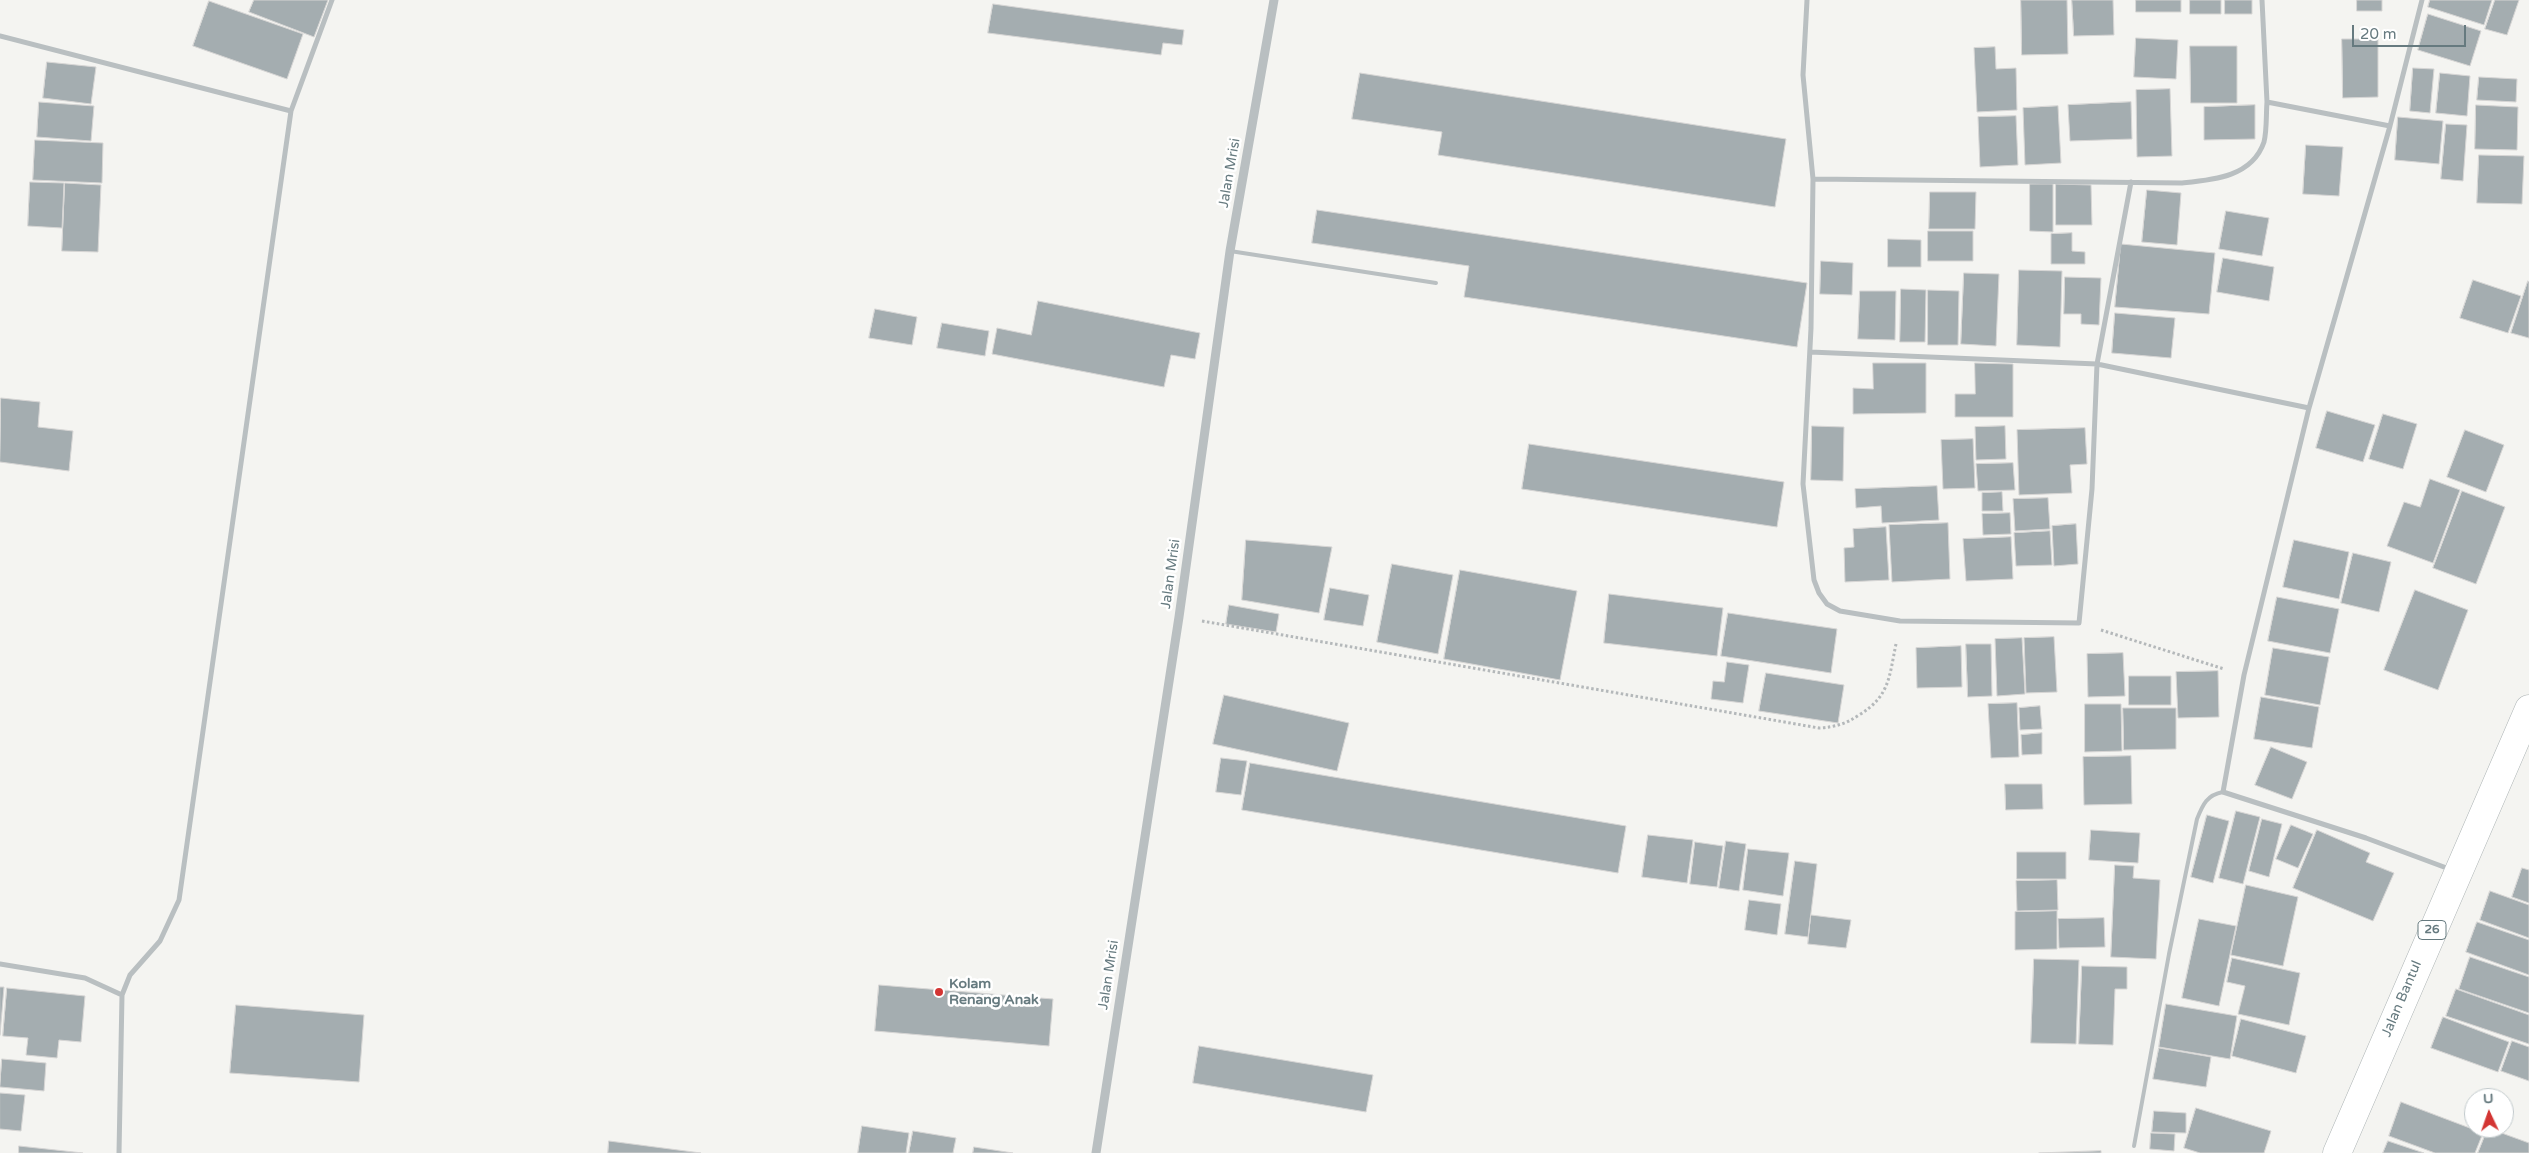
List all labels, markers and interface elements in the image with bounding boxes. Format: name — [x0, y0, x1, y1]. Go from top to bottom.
scale bar — [2354, 15, 2468, 47]
text: 20 m — [2360, 25, 2397, 43]
street label: Jalan Mrisi — [1216, 137, 1244, 209]
street label: Jalan Mrisi — [1158, 538, 1184, 610]
road number: 26 — [2418, 920, 2446, 940]
street label: Jalan Mrisi — [1095, 939, 1123, 1011]
street label: Jalan Bantul — [2378, 958, 2426, 1040]
place label: Kolam Renang Anak — [949, 976, 1039, 1009]
marker: Kolam Renang Anak — [933, 986, 945, 998]
north arrow — [2464, 1088, 2514, 1138]
text: U — [2482, 1090, 2494, 1107]

